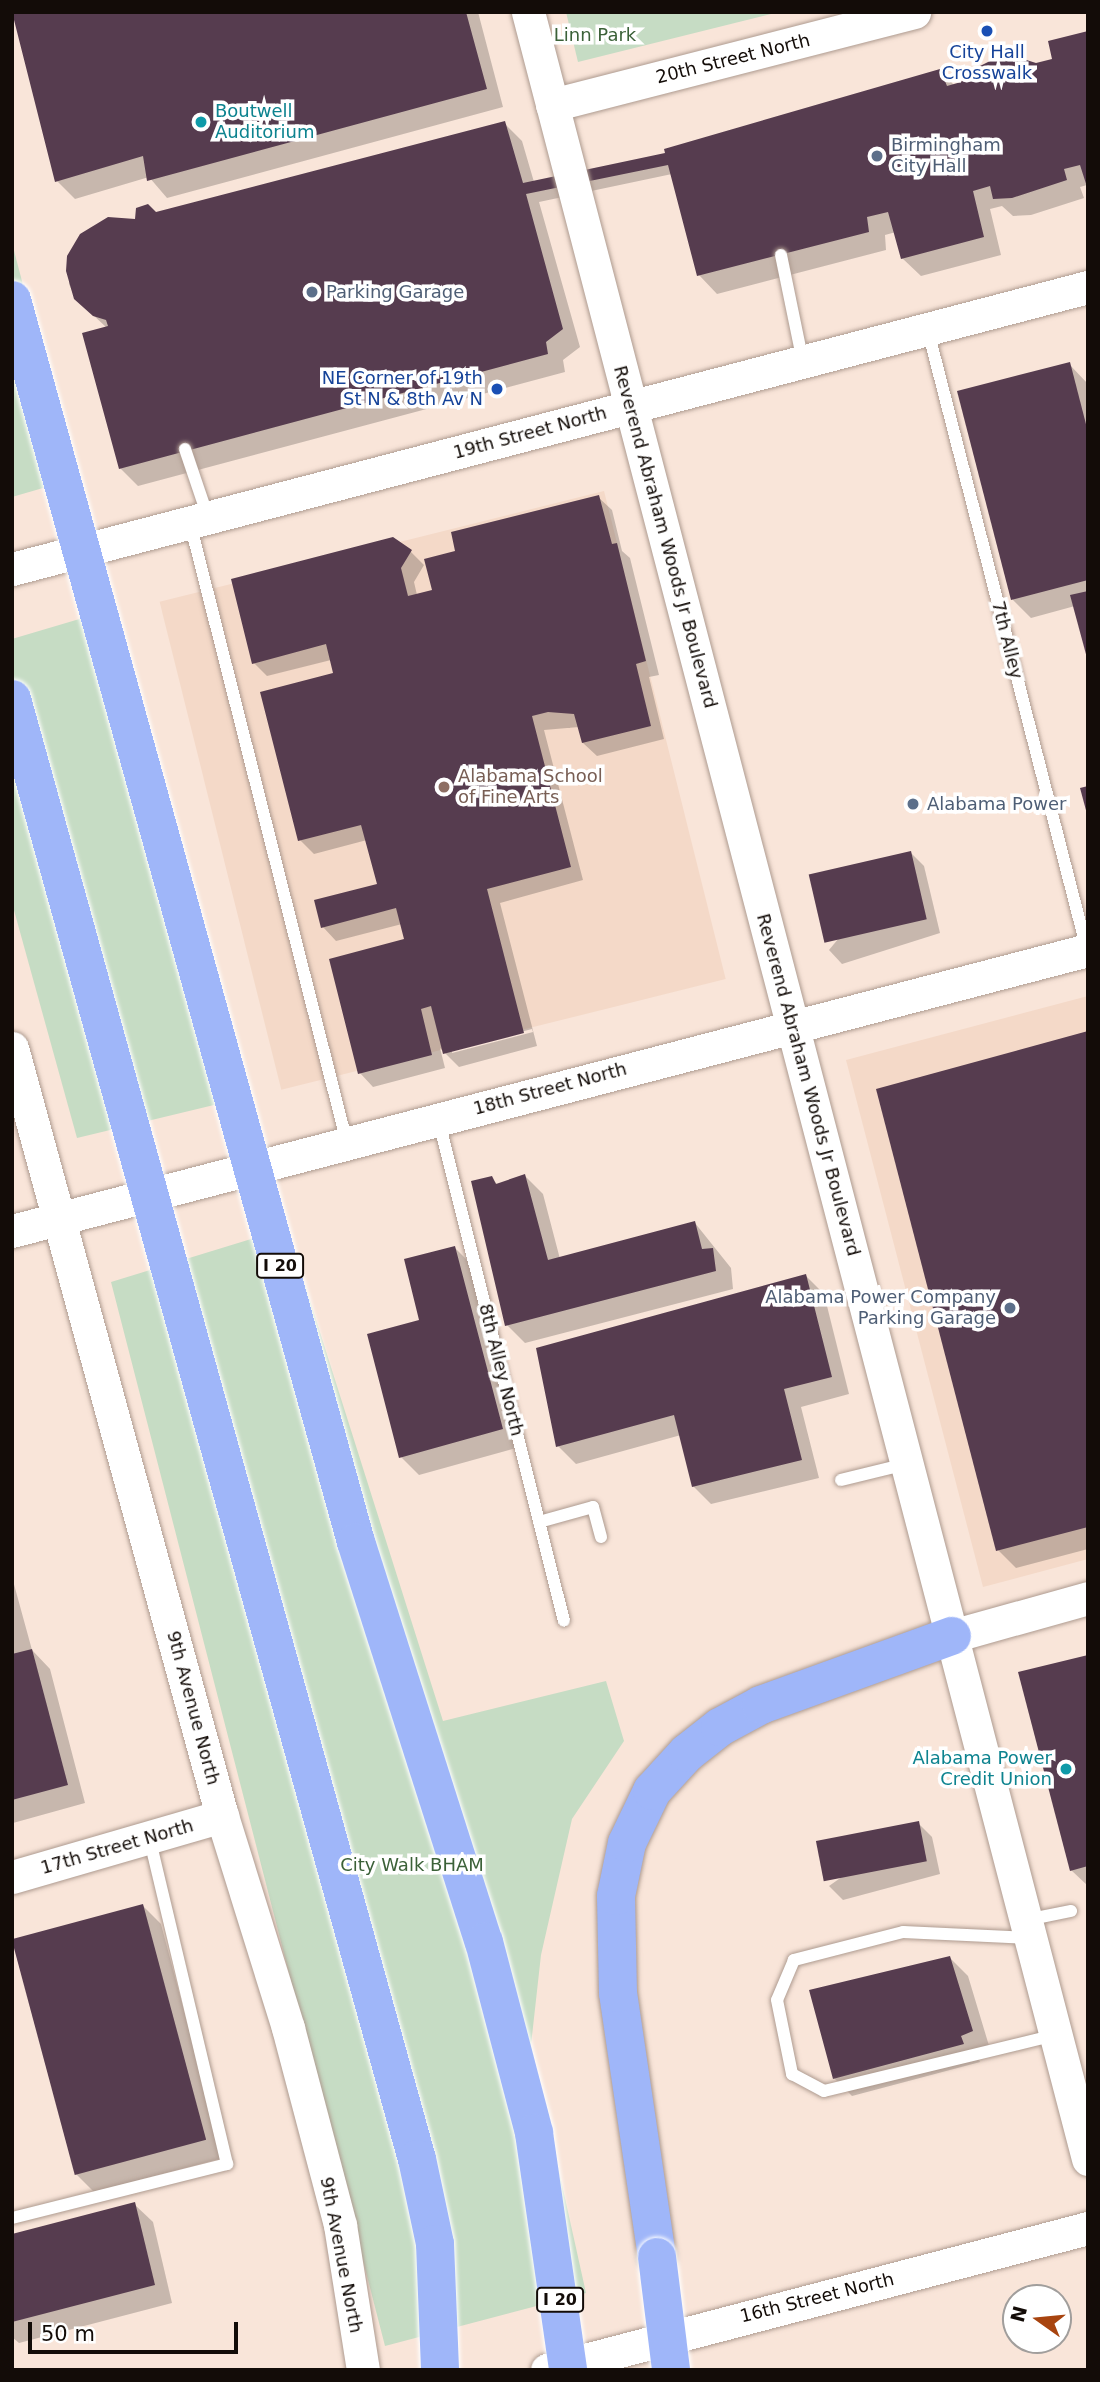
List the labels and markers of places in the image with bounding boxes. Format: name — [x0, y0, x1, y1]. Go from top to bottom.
marker: City Hall Crosswalk — [979, 23, 995, 39]
place label: City Hall Crosswalk — [942, 42, 1032, 84]
place label: Boutwell Auditorium — [215, 101, 315, 144]
marker: Boutwell Auditorium — [193, 114, 209, 130]
place label: Birmingham City Hall — [891, 135, 1001, 178]
marker: Birmingham City Hall — [869, 148, 885, 164]
place label: Parking Garage — [326, 281, 464, 303]
marker: Parking Garage — [304, 284, 320, 300]
place label: NE Corner of 19th St N & 8th Av N — [322, 368, 483, 410]
marker: NE Corner of 19th St N & 8th Av N — [489, 381, 505, 397]
place label: Alabama School of Fine Arts — [458, 766, 603, 808]
marker: Alabama School of Fine Arts — [436, 779, 452, 795]
place label: Alabama Power — [927, 793, 1067, 815]
marker: Alabama Power — [905, 796, 921, 812]
place label: Alabama Power Company Parking Garage — [765, 1287, 996, 1330]
marker: Alabama Power Company Parking Garage — [1002, 1300, 1018, 1316]
place label: Alabama Power Credit Union — [912, 1748, 1052, 1790]
marker: Alabama Power Credit Union — [1058, 1761, 1074, 1777]

